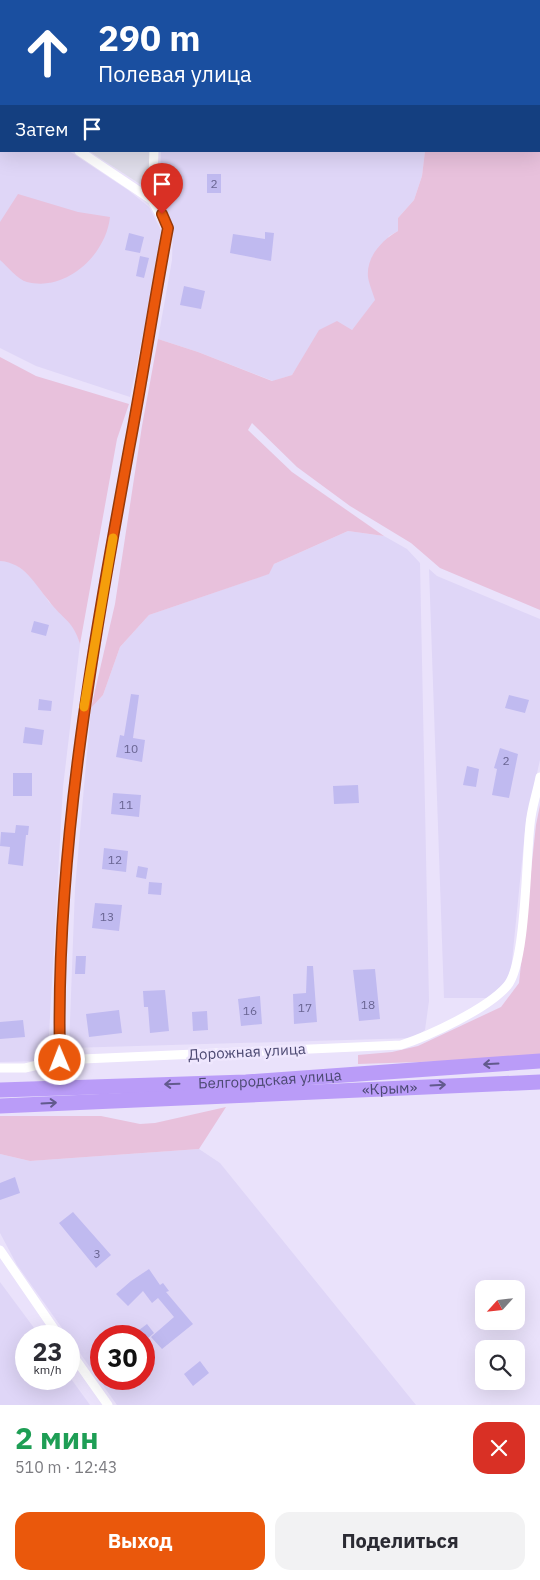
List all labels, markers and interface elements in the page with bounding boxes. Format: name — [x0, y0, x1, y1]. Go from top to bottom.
text: 290 m — [98, 15, 201, 61]
icon: ahead — [15, 20, 80, 85]
text: Полевая улица — [98, 59, 252, 88]
icon: arrive — [78, 115, 106, 143]
text: Затем — [15, 117, 68, 141]
pin — [141, 163, 183, 214]
icon: arrive — [148, 170, 176, 198]
house number: 2 — [210, 176, 218, 191]
house number: 10 — [124, 741, 138, 756]
house number: 2 — [502, 753, 510, 768]
house number: 11 — [119, 797, 133, 812]
house number: 12 — [108, 852, 122, 867]
house number: 13 — [100, 909, 114, 924]
house number: 18 — [361, 997, 375, 1012]
house number: 17 — [298, 1000, 312, 1015]
house number: 16 — [243, 1003, 257, 1018]
position arrow — [33, 1033, 85, 1085]
street label: Дорожная улица — [188, 1039, 306, 1064]
one-way arrow — [484, 1059, 500, 1068]
street label: Белгородская улица — [198, 1065, 342, 1093]
street label: «Крым» — [362, 1077, 418, 1099]
one-way arrow — [164, 1080, 180, 1089]
one-way arrow — [430, 1081, 446, 1090]
one-way arrow — [40, 1098, 56, 1108]
house number: 3 — [93, 1246, 101, 1261]
north arrow — [475, 1280, 525, 1330]
map controls — [475, 1280, 525, 1390]
speed limit sign: 30 — [90, 1325, 155, 1390]
text: 23 — [32, 1335, 63, 1368]
button: search — [475, 1340, 525, 1390]
text: km/h — [33, 1362, 62, 1377]
text: 2 мин — [15, 1418, 99, 1457]
button: close — [473, 1422, 525, 1474]
text: 510 m · 12:43 — [15, 1457, 117, 1477]
button: Выход — [15, 1512, 265, 1570]
button: Поделиться — [275, 1512, 525, 1570]

